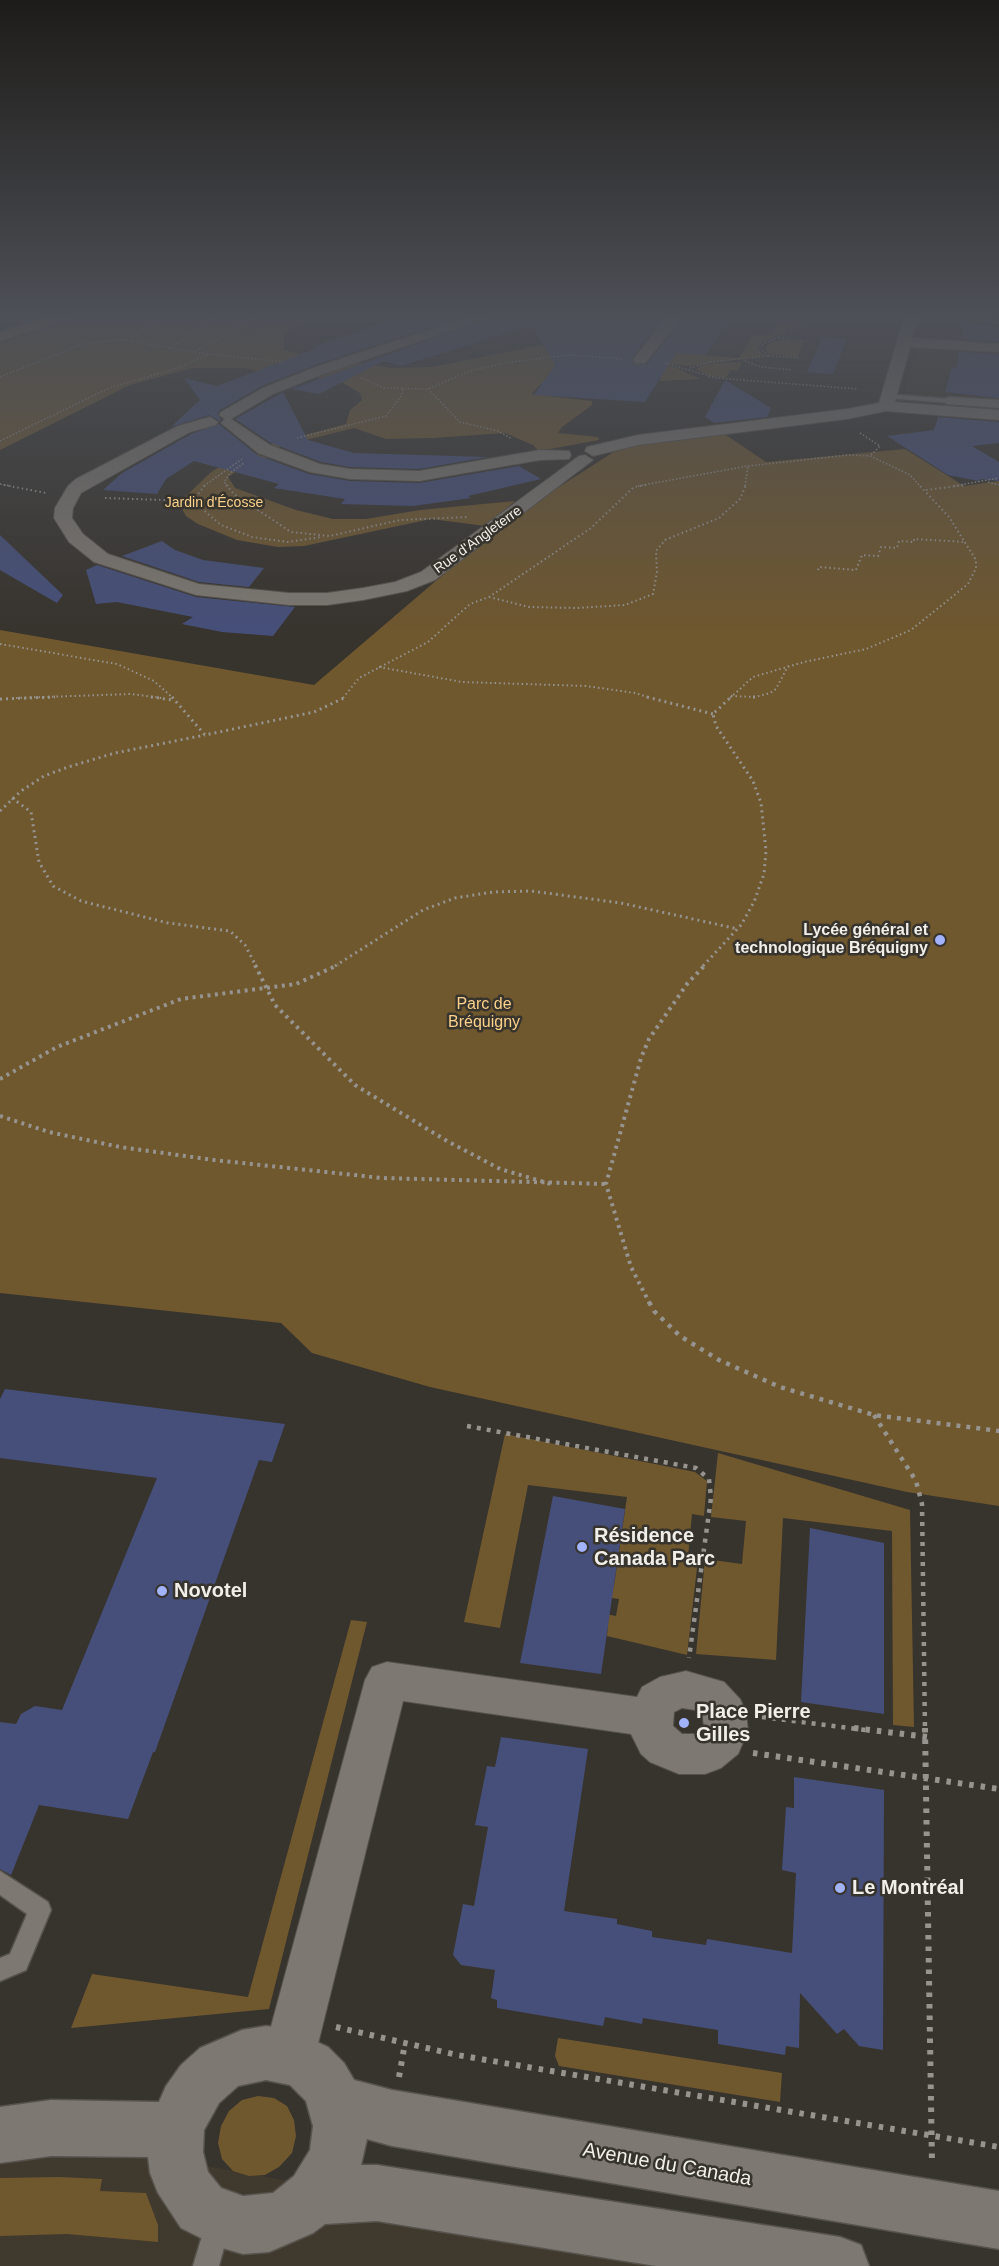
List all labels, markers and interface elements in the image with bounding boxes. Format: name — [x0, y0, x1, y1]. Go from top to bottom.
park label: Jardin d'Écosse — [165, 495, 263, 511]
street label: Rue d'Angleterre — [431, 502, 525, 578]
place label: Lycée général et technologique Bréquigny — [735, 921, 928, 959]
marker: Lycée général et technologique Bréquigny — [933, 933, 947, 947]
park label: Parc de Bréquigny — [448, 995, 520, 1033]
place label: Résidence Canada Parc — [594, 1524, 715, 1571]
marker: Résidence Canada Parc — [575, 1540, 589, 1554]
place label: Novotel — [174, 1579, 247, 1603]
marker: Novotel — [155, 1584, 169, 1598]
place label: Place Pierre Gilles — [696, 1700, 811, 1747]
marker: Place Pierre Gilles — [677, 1716, 691, 1730]
place label: Le Montréal — [852, 1876, 964, 1900]
marker: Le Montréal — [833, 1881, 847, 1895]
street label: Avenue du Canada — [581, 2138, 753, 2192]

